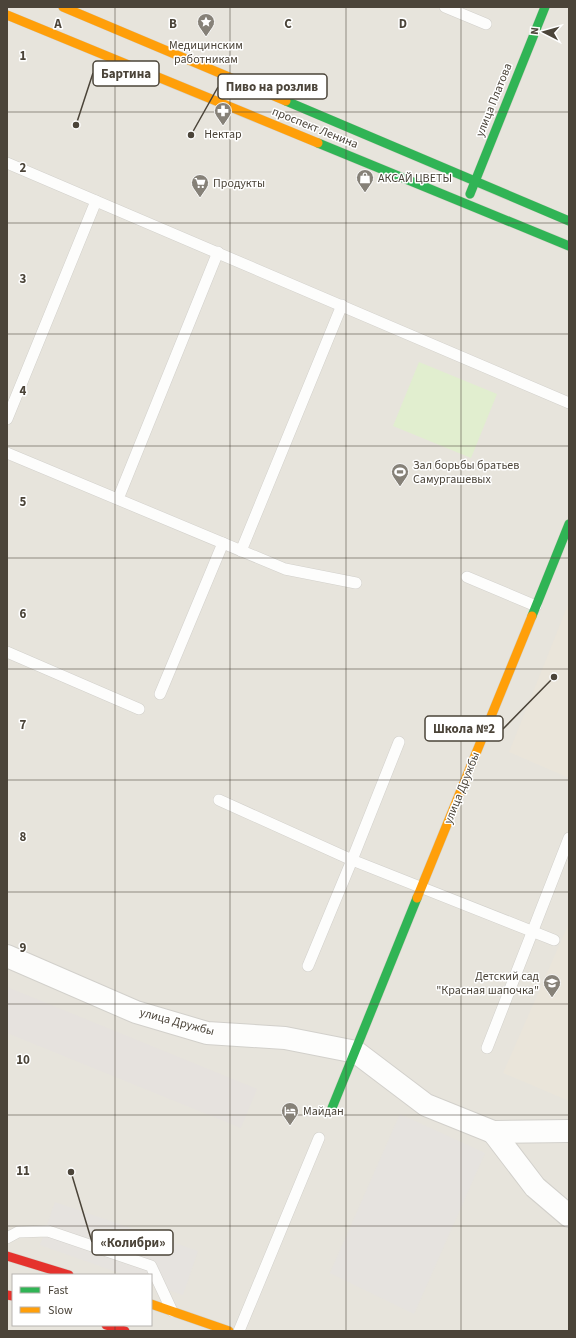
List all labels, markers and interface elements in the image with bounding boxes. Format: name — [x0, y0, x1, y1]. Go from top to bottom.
place icon: Медицинским работникам — [196, 12, 216, 37]
north arrow — [524, 12, 564, 52]
text: A — [53, 15, 62, 33]
text: B — [169, 15, 177, 33]
text: C — [284, 15, 292, 33]
text: D — [399, 15, 407, 33]
text: N — [527, 27, 542, 35]
place label: Медицинским работникам — [169, 37, 243, 68]
text: 1 — [20, 47, 27, 65]
callout: Бартина — [93, 61, 159, 86]
street label: улица Платова — [472, 61, 516, 139]
text: Бартина — [101, 65, 151, 83]
callout: Пиво на розлив — [218, 74, 327, 99]
text: Пиво на розлив — [226, 78, 318, 96]
pharmacy icon: Нектар — [213, 101, 233, 126]
street label: проспект Ленина — [269, 103, 361, 153]
place label: Нектар — [204, 126, 242, 143]
text: 2 — [20, 159, 27, 177]
shop icon: АКСАЙ ЦВЕТЫ — [355, 168, 375, 193]
place label: АКСАЙ ЦВЕТЫ — [378, 170, 452, 187]
supermarket icon: Продукты — [190, 173, 210, 198]
place label: Продукты — [213, 175, 265, 192]
text: 3 — [20, 270, 27, 288]
text: 4 — [20, 382, 27, 400]
place label: Зал борьбы братьев Самургашевых — [413, 457, 519, 488]
sports icon: Зал борьбы братьев Самургашевых — [390, 462, 410, 487]
text: 5 — [20, 493, 27, 511]
text: 6 — [20, 605, 27, 623]
text: 7 — [20, 716, 27, 734]
callout: Школа №2 — [425, 716, 503, 741]
text: Школа №2 — [433, 720, 495, 738]
street label: улица Дружбы — [440, 749, 484, 827]
text: 8 — [20, 828, 27, 846]
text: 9 — [20, 939, 27, 957]
place label: Детский сад "Красная шапочка" — [436, 968, 540, 999]
school or university icon: Детский сад "Красная шапочка" — [542, 973, 562, 998]
street label: улица Дружбы — [138, 1004, 216, 1040]
text: 10 — [16, 1051, 30, 1069]
hotel icon: Майдан — [280, 1101, 300, 1126]
place label: Майдан — [303, 1103, 344, 1120]
text: 11 — [16, 1162, 30, 1180]
callout: «Колибри» — [92, 1230, 173, 1255]
text: «Колибри» — [101, 1234, 165, 1252]
legend — [12, 1274, 152, 1326]
text: Fast — [48, 1282, 68, 1299]
text: Slow — [48, 1302, 73, 1319]

